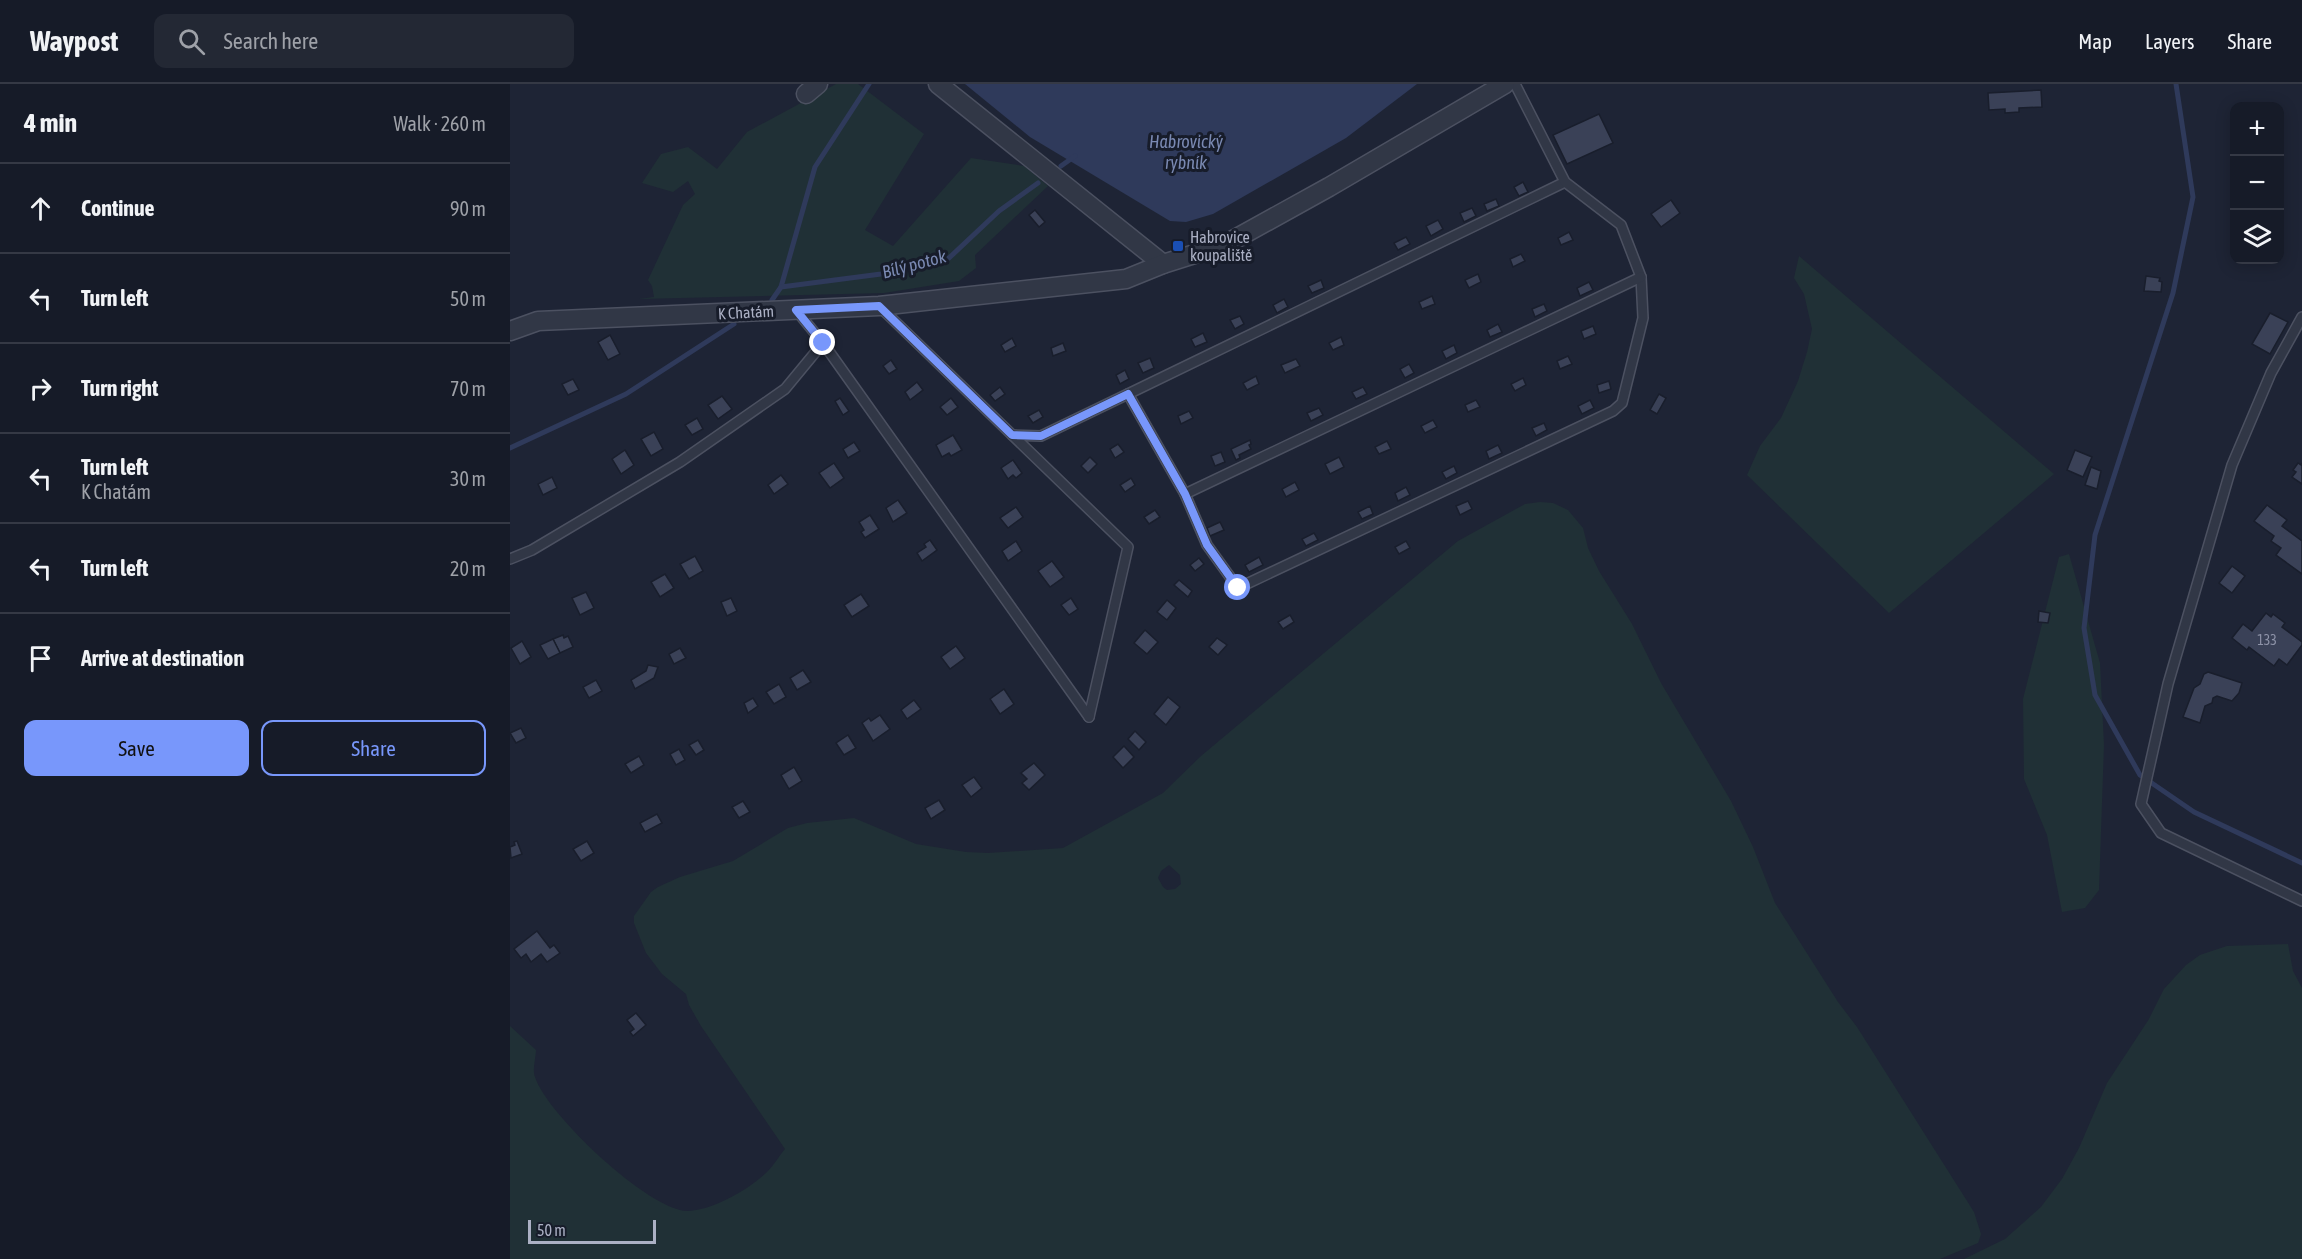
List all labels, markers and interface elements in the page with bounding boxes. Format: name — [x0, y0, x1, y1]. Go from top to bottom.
search box — [154, 14, 574, 68]
text: Waypost — [30, 25, 118, 57]
icon: search — [175, 25, 208, 58]
text: Search here — [223, 28, 318, 54]
text: Map — [2078, 29, 2112, 53]
text: Layers — [2145, 29, 2195, 53]
text: Share — [2228, 29, 2272, 53]
map controls — [2230, 102, 2284, 264]
button: + — [2230, 102, 2284, 156]
text: 4 min — [24, 108, 77, 138]
text: Walk · 260 m — [394, 112, 486, 135]
water label: Habrovický rybník — [1149, 131, 1224, 173]
button: − — [2230, 156, 2284, 210]
icon: ahead — [24, 192, 57, 225]
text: Continue — [81, 195, 155, 221]
text: 90 m — [450, 197, 486, 220]
button: layers — [2230, 210, 2284, 264]
place label: Habrovice koupaliště — [1190, 228, 1252, 265]
marker: Habrovice koupaliště — [1171, 239, 1185, 253]
water label: Bílý potok — [880, 245, 949, 283]
icon: left — [24, 282, 57, 315]
text: Turn left — [81, 285, 148, 311]
text: 50 m — [450, 287, 486, 310]
street label: K Chatám — [718, 302, 774, 322]
route end — [809, 329, 835, 355]
icon: right — [24, 372, 57, 405]
text: Turn right — [81, 375, 158, 401]
text: 70 m — [450, 377, 486, 400]
text: Turn left — [81, 454, 148, 480]
icon: left — [24, 462, 57, 495]
text: 30 m — [450, 467, 486, 490]
text: K Chatám — [81, 480, 151, 503]
icon: left — [24, 552, 57, 585]
text: Turn left — [81, 555, 148, 581]
text: 20 m — [450, 557, 486, 580]
route start — [1224, 574, 1250, 600]
house number: 133 — [2257, 632, 2277, 648]
icon: arrive — [24, 642, 57, 675]
text: Arrive at destination — [81, 645, 244, 671]
button: Save — [24, 720, 249, 776]
button: Share — [261, 720, 486, 776]
scale bar — [528, 1217, 656, 1244]
text: 50 m — [537, 1221, 566, 1239]

